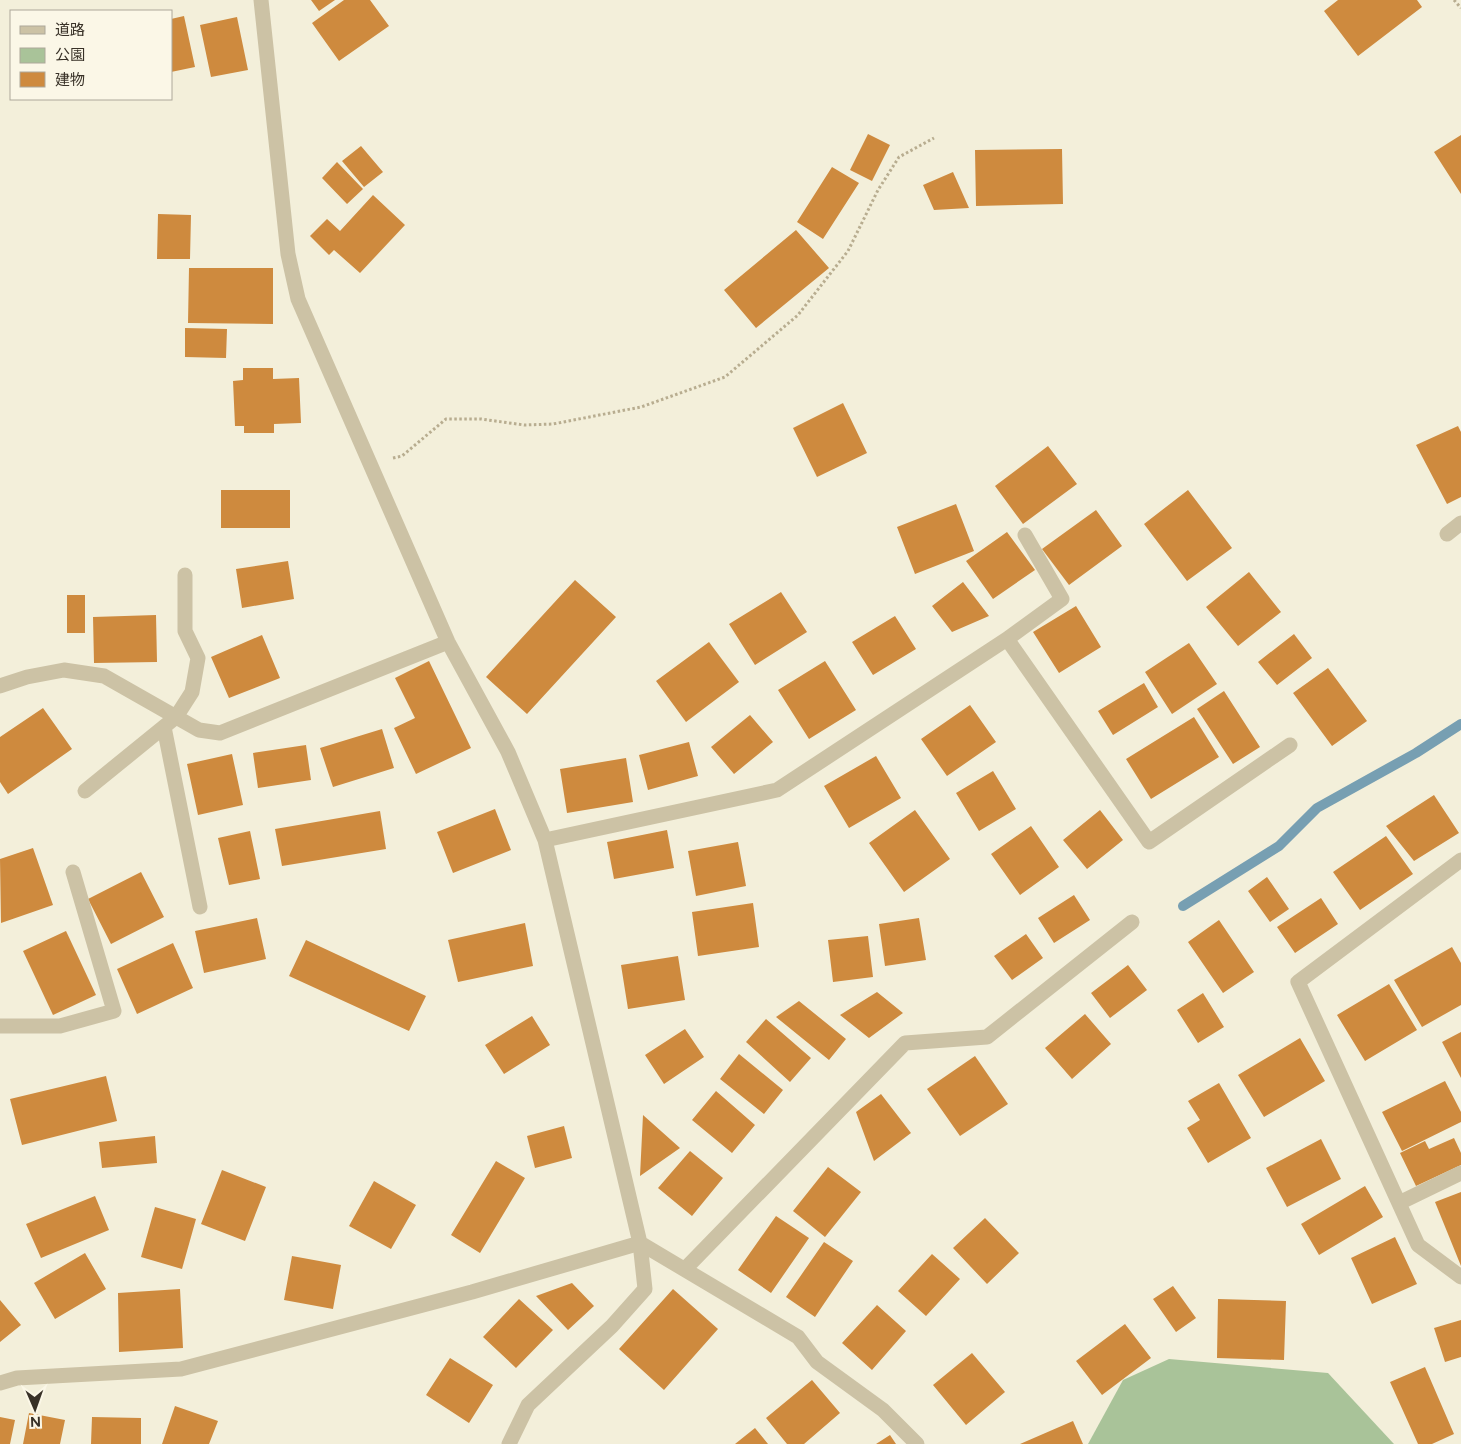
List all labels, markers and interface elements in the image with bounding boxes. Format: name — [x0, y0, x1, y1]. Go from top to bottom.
legend — [10, 10, 172, 100]
text: 道路 — [55, 21, 85, 39]
text: 公園 — [55, 46, 85, 64]
text: 建物 — [55, 71, 85, 89]
north arrow — [10, 1384, 60, 1434]
text: N — [30, 1413, 41, 1430]

